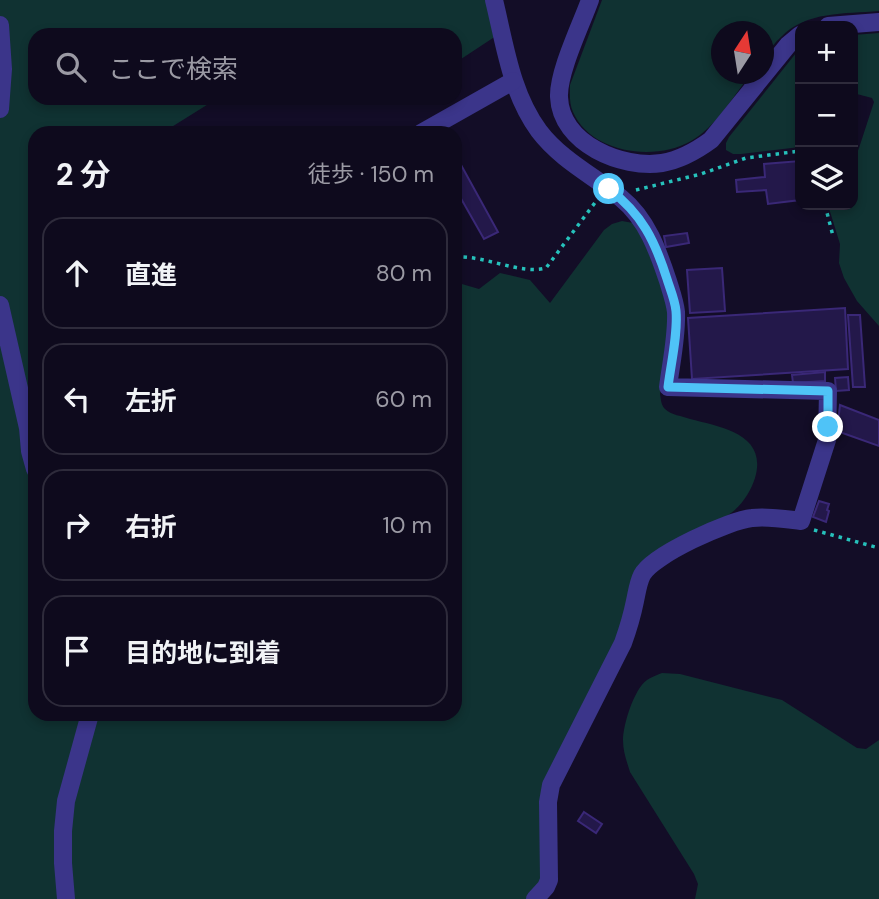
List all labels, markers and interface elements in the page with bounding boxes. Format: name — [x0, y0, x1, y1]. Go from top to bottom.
north arrow — [711, 21, 774, 84]
map controls — [795, 21, 858, 210]
button: + — [795, 21, 858, 84]
search box — [28, 28, 462, 105]
icon: search — [52, 48, 90, 86]
text: ここで検索 — [108, 52, 238, 86]
button: − — [795, 84, 858, 147]
button: layers — [795, 147, 858, 210]
text: 2 分 — [56, 155, 110, 194]
text: 徒歩 · 150 m — [308, 159, 434, 189]
route start — [593, 173, 624, 204]
icon: ahead — [58, 254, 96, 292]
text: 直進 — [125, 258, 177, 292]
text: 80 m — [376, 258, 432, 288]
icon: left — [58, 380, 96, 418]
text: 左折 — [125, 384, 177, 418]
text: 60 m — [375, 384, 432, 414]
route end — [812, 411, 843, 442]
icon: right — [58, 506, 96, 544]
text: 右折 — [125, 510, 177, 544]
text: 10 m — [382, 510, 432, 540]
icon: arrive — [58, 632, 96, 670]
text: 目的地に到着 — [125, 636, 281, 670]

